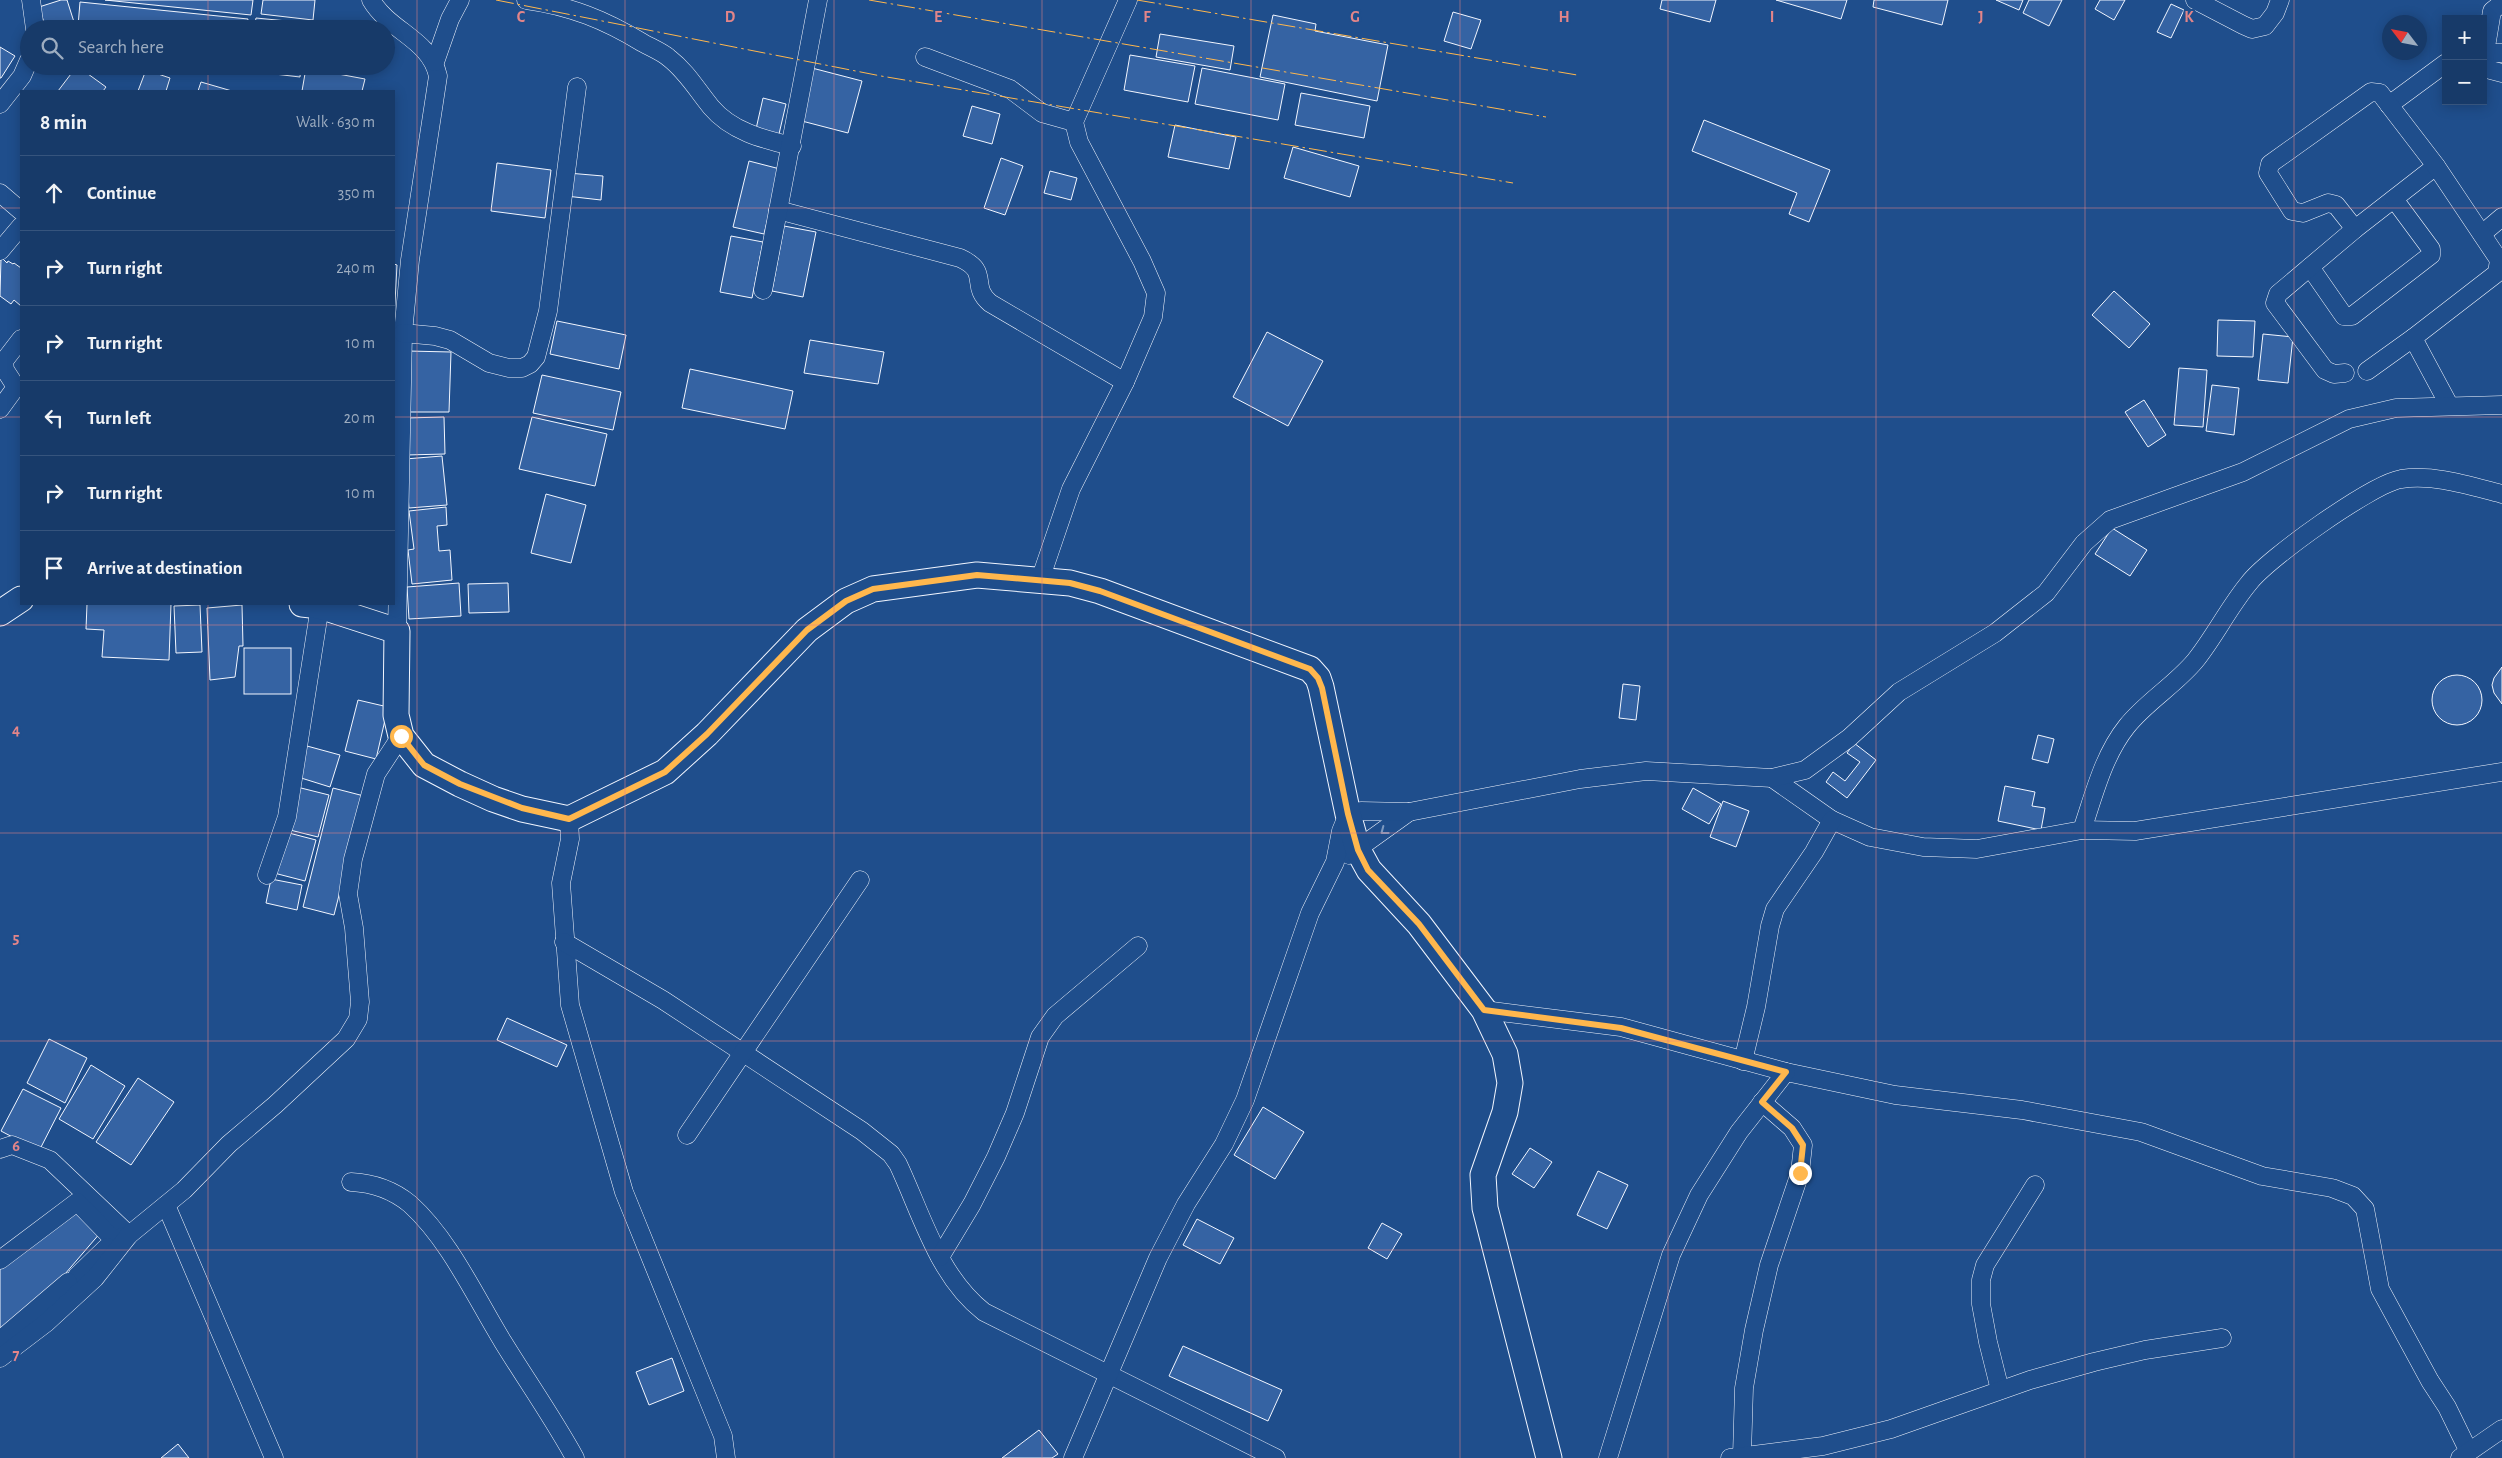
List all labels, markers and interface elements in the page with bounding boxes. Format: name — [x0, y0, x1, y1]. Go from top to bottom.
text: C — [517, 9, 526, 25]
text: D — [725, 9, 736, 25]
text: E — [934, 9, 942, 25]
text: F — [1143, 9, 1151, 25]
text: G — [1350, 9, 1360, 25]
text: H — [1558, 9, 1570, 25]
text: I — [1770, 9, 1774, 25]
text: J — [1978, 9, 1984, 25]
text: K — [2184, 9, 2194, 25]
north arrow — [2382, 15, 2427, 60]
map controls — [2442, 15, 2487, 105]
button: + — [2442, 15, 2487, 60]
search box — [20, 20, 395, 75]
icon: search — [38, 34, 66, 62]
text: Search here — [78, 38, 164, 57]
button: − — [2442, 60, 2487, 105]
text: 8 min — [40, 112, 87, 133]
text: Walk · 630 m — [296, 114, 375, 130]
icon: ahead — [40, 179, 68, 207]
text: Continue — [87, 184, 156, 203]
text: 350 m — [338, 185, 375, 201]
icon: right — [40, 254, 68, 282]
text: Turn right — [87, 259, 162, 278]
text: 240 m — [336, 260, 375, 276]
icon: right — [40, 329, 68, 357]
text: Turn right — [87, 334, 162, 353]
text: 10 m — [346, 335, 375, 351]
icon: left — [40, 404, 68, 432]
text: Turn left — [87, 409, 151, 428]
text: 20 m — [344, 410, 375, 426]
icon: right — [40, 479, 68, 507]
text: Turn right — [87, 484, 162, 503]
text: 10 m — [346, 485, 375, 501]
icon: arrive — [40, 554, 68, 582]
text: Arrive at destination — [87, 559, 243, 578]
text: 4 — [12, 722, 20, 738]
route start — [390, 725, 413, 748]
one-way arrow — [1381, 825, 1390, 833]
text: 5 — [13, 930, 20, 946]
text: 6 — [12, 1138, 20, 1154]
route end — [1789, 1162, 1812, 1185]
text: 7 — [13, 1347, 20, 1363]

